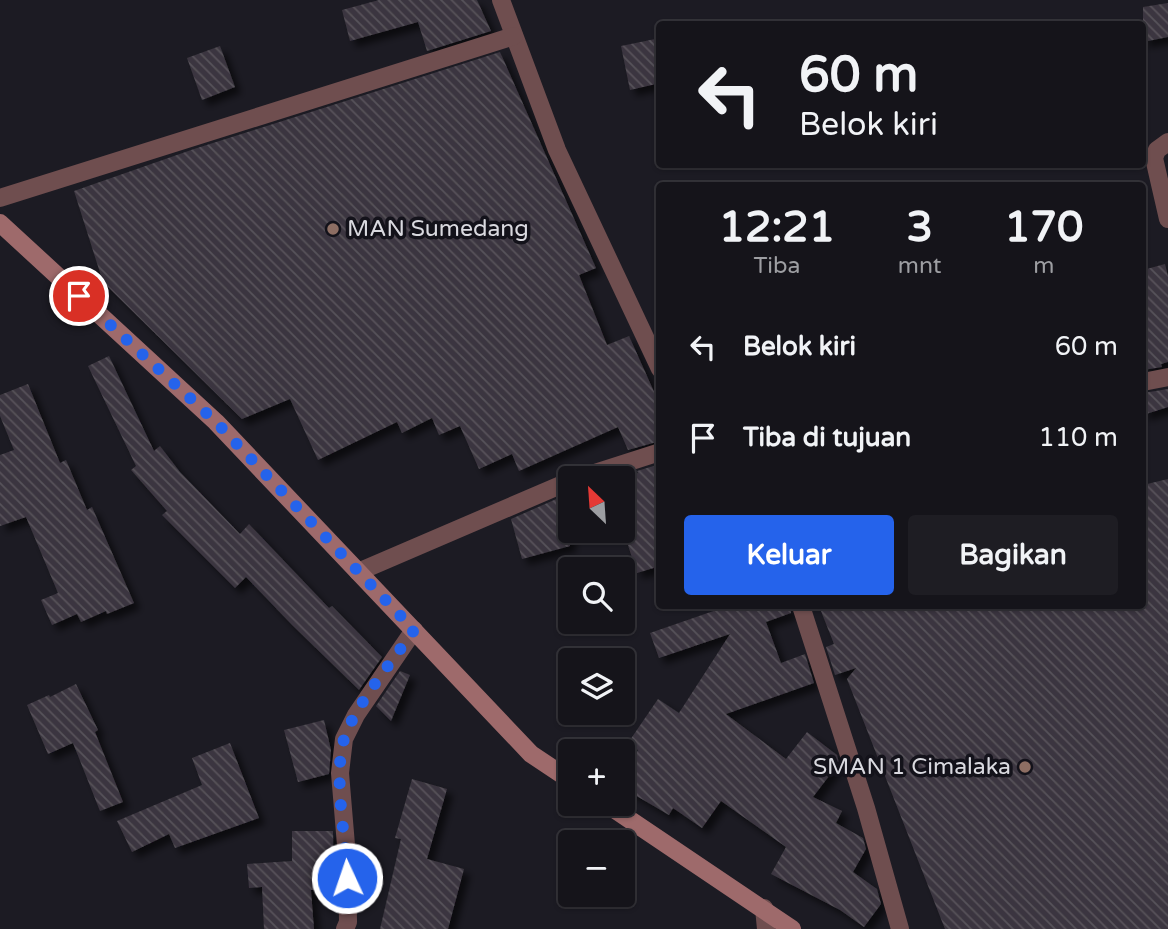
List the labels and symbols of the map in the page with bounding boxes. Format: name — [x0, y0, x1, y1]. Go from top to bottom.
place label: MAN Sumedang — [347, 215, 529, 243]
marker: MAN Sumedang — [325, 221, 341, 237]
pin — [49, 266, 109, 326]
north arrow — [558, 466, 635, 542]
place label: SMAN 1 Cimalaka — [813, 753, 1011, 781]
marker: SMAN 1 Cimalaka — [1017, 759, 1033, 775]
position arrow — [310, 841, 384, 915]

